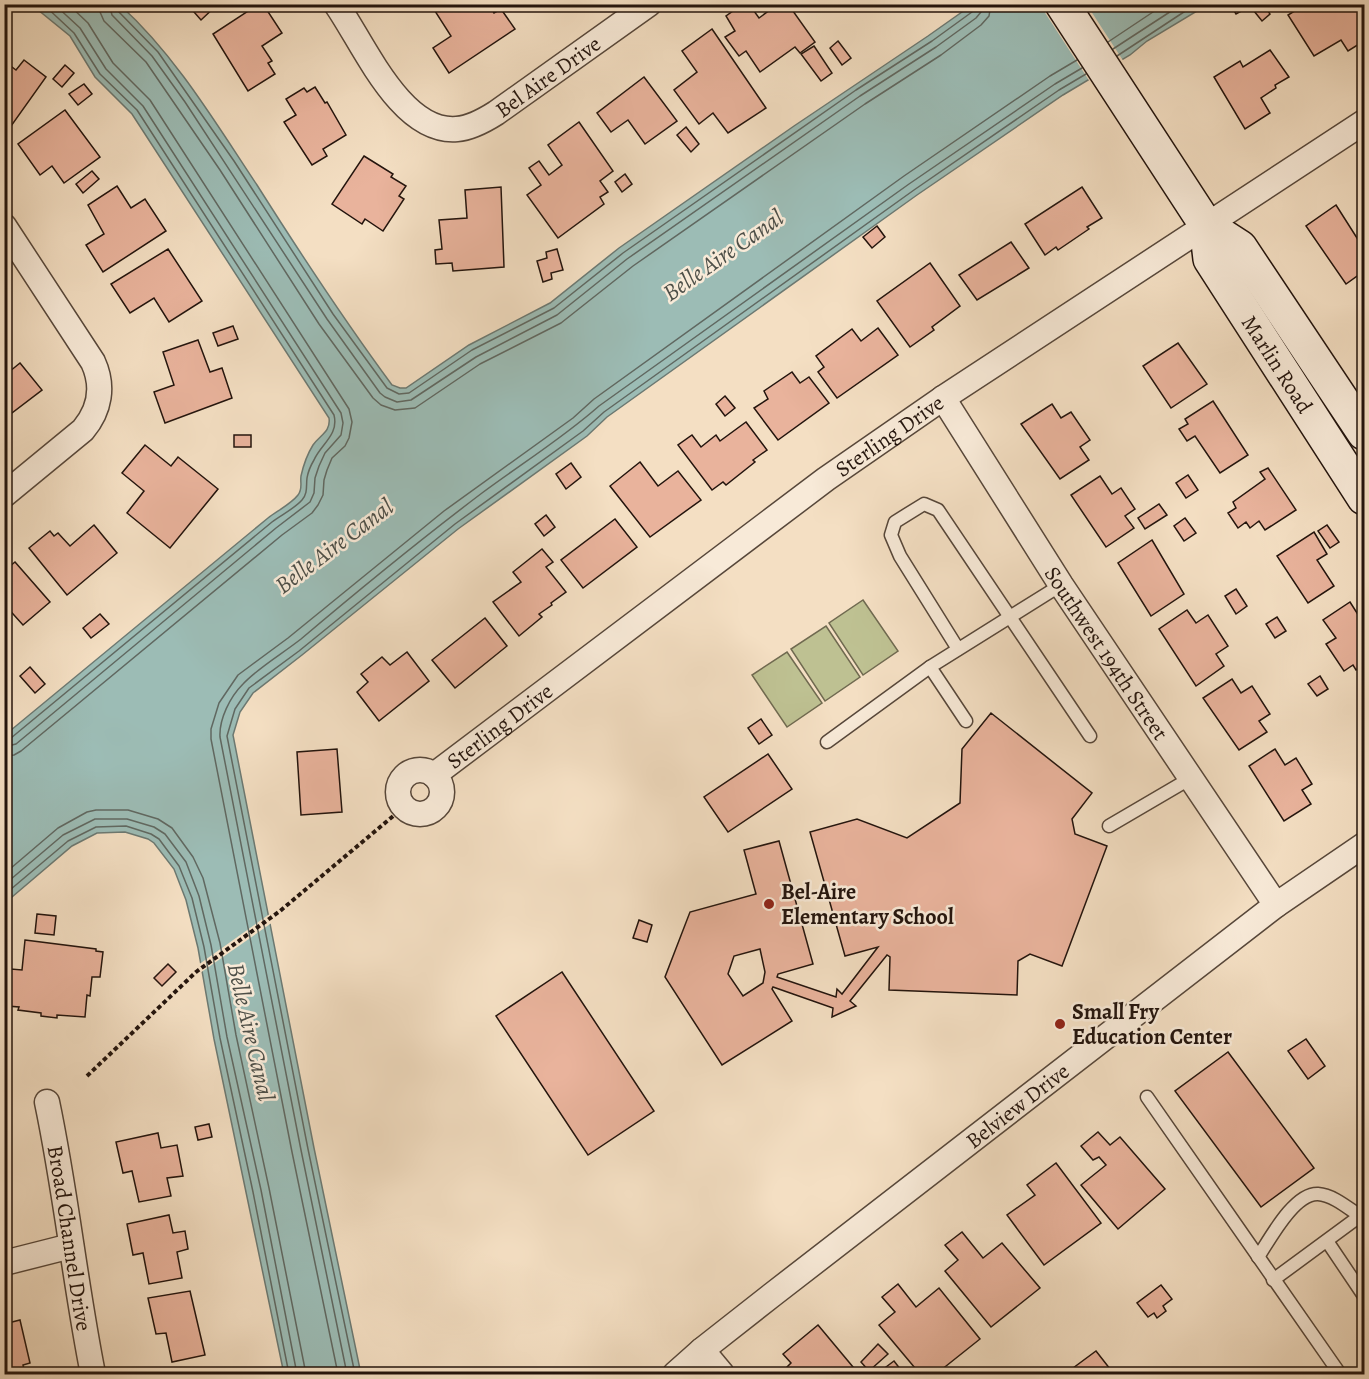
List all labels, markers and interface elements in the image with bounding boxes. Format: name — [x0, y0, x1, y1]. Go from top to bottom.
street label: Bel Aire Drive — [489, 29, 607, 125]
water label: Belle Aire Canal — [656, 202, 790, 308]
street label: Marlin Road — [1234, 310, 1320, 419]
street label: Sterling Drive — [829, 388, 950, 484]
water label: Belle Aire Canal — [268, 491, 400, 601]
street label: Southwest 194th Street — [1037, 561, 1175, 746]
street label: Sterling Drive — [441, 677, 559, 776]
place label: Bel-Aire Elementary School — [781, 877, 954, 932]
marker: Bel-Aire Elementary School — [762, 897, 776, 911]
water label: Belle Aire Canal — [220, 960, 282, 1104]
place label: Small Fry Education Center — [1072, 997, 1232, 1052]
marker: Small Fry Education Center — [1053, 1017, 1067, 1031]
street label: Belview Drive — [960, 1057, 1076, 1156]
street label: Broad Channel Drive — [40, 1143, 99, 1333]

